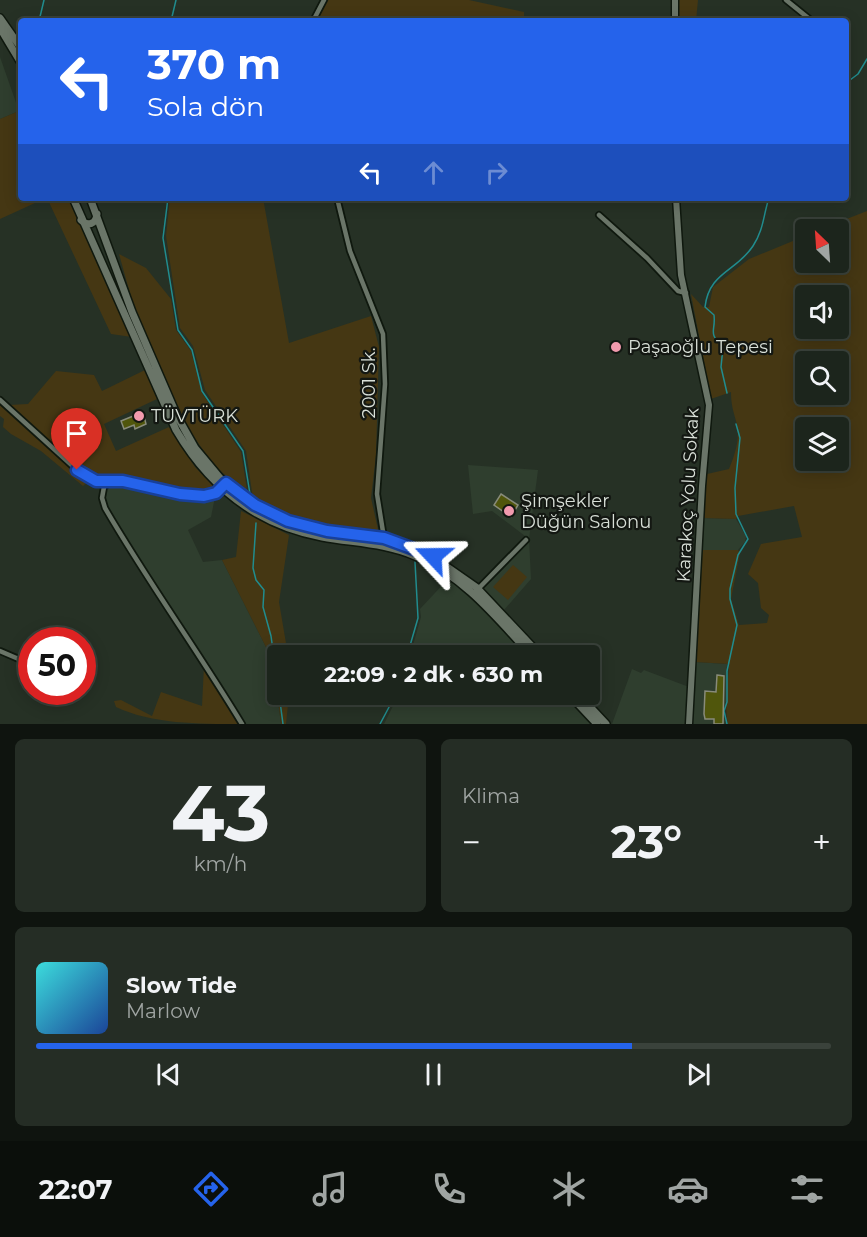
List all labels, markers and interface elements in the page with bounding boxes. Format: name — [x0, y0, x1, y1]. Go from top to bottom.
text: 370 m — [147, 38, 281, 90]
icon: left — [48, 42, 126, 120]
text: Sola dön — [147, 90, 264, 123]
icon: left — [354, 156, 387, 189]
icon: ahead — [417, 156, 450, 189]
icon: right — [480, 156, 513, 189]
north arrow — [795, 219, 849, 273]
map controls — [795, 219, 849, 471]
button: sound — [795, 285, 849, 339]
place label: Paşaoğlu Tepesi — [628, 336, 773, 358]
marker: Paşaoğlu Tepesi — [609, 340, 623, 354]
street label: 2001 Sk. — [358, 347, 380, 419]
button: search — [795, 351, 849, 405]
place label: TÜVTÜRK — [151, 405, 238, 427]
street label: Karakoç Yolu Sokak — [672, 407, 704, 583]
pin — [51, 408, 102, 470]
marker: TÜVTÜRK — [132, 409, 146, 423]
icon: arrive — [60, 417, 93, 450]
button: layers — [795, 417, 849, 471]
place label: Şimşekler Düğün Salonu — [521, 490, 651, 533]
marker: Şimşekler Düğün Salonu — [502, 504, 516, 518]
position arrow — [401, 524, 465, 588]
speed limit sign: 50 — [18, 627, 96, 705]
text: 22:09 · 2 dk · 630 m — [324, 661, 543, 688]
text: 43 — [171, 765, 270, 861]
text: Klima — [462, 784, 520, 808]
text: 23° — [611, 814, 682, 869]
text: − — [462, 822, 481, 862]
text: + — [812, 822, 831, 862]
text: km/h — [194, 852, 247, 876]
text: Slow Tide — [126, 972, 237, 999]
text: Marlow — [126, 999, 200, 1023]
icon: previous — [152, 1058, 185, 1091]
icon: pause — [417, 1058, 450, 1091]
icon: next — [682, 1058, 715, 1091]
icon: directions — [190, 1168, 232, 1210]
icon: music — [309, 1168, 351, 1210]
icon: phone — [428, 1168, 470, 1210]
icon: climate — [548, 1168, 590, 1210]
icon: car — [667, 1168, 709, 1210]
icon: filters — [786, 1168, 828, 1210]
text: 22:07 — [39, 1173, 113, 1206]

